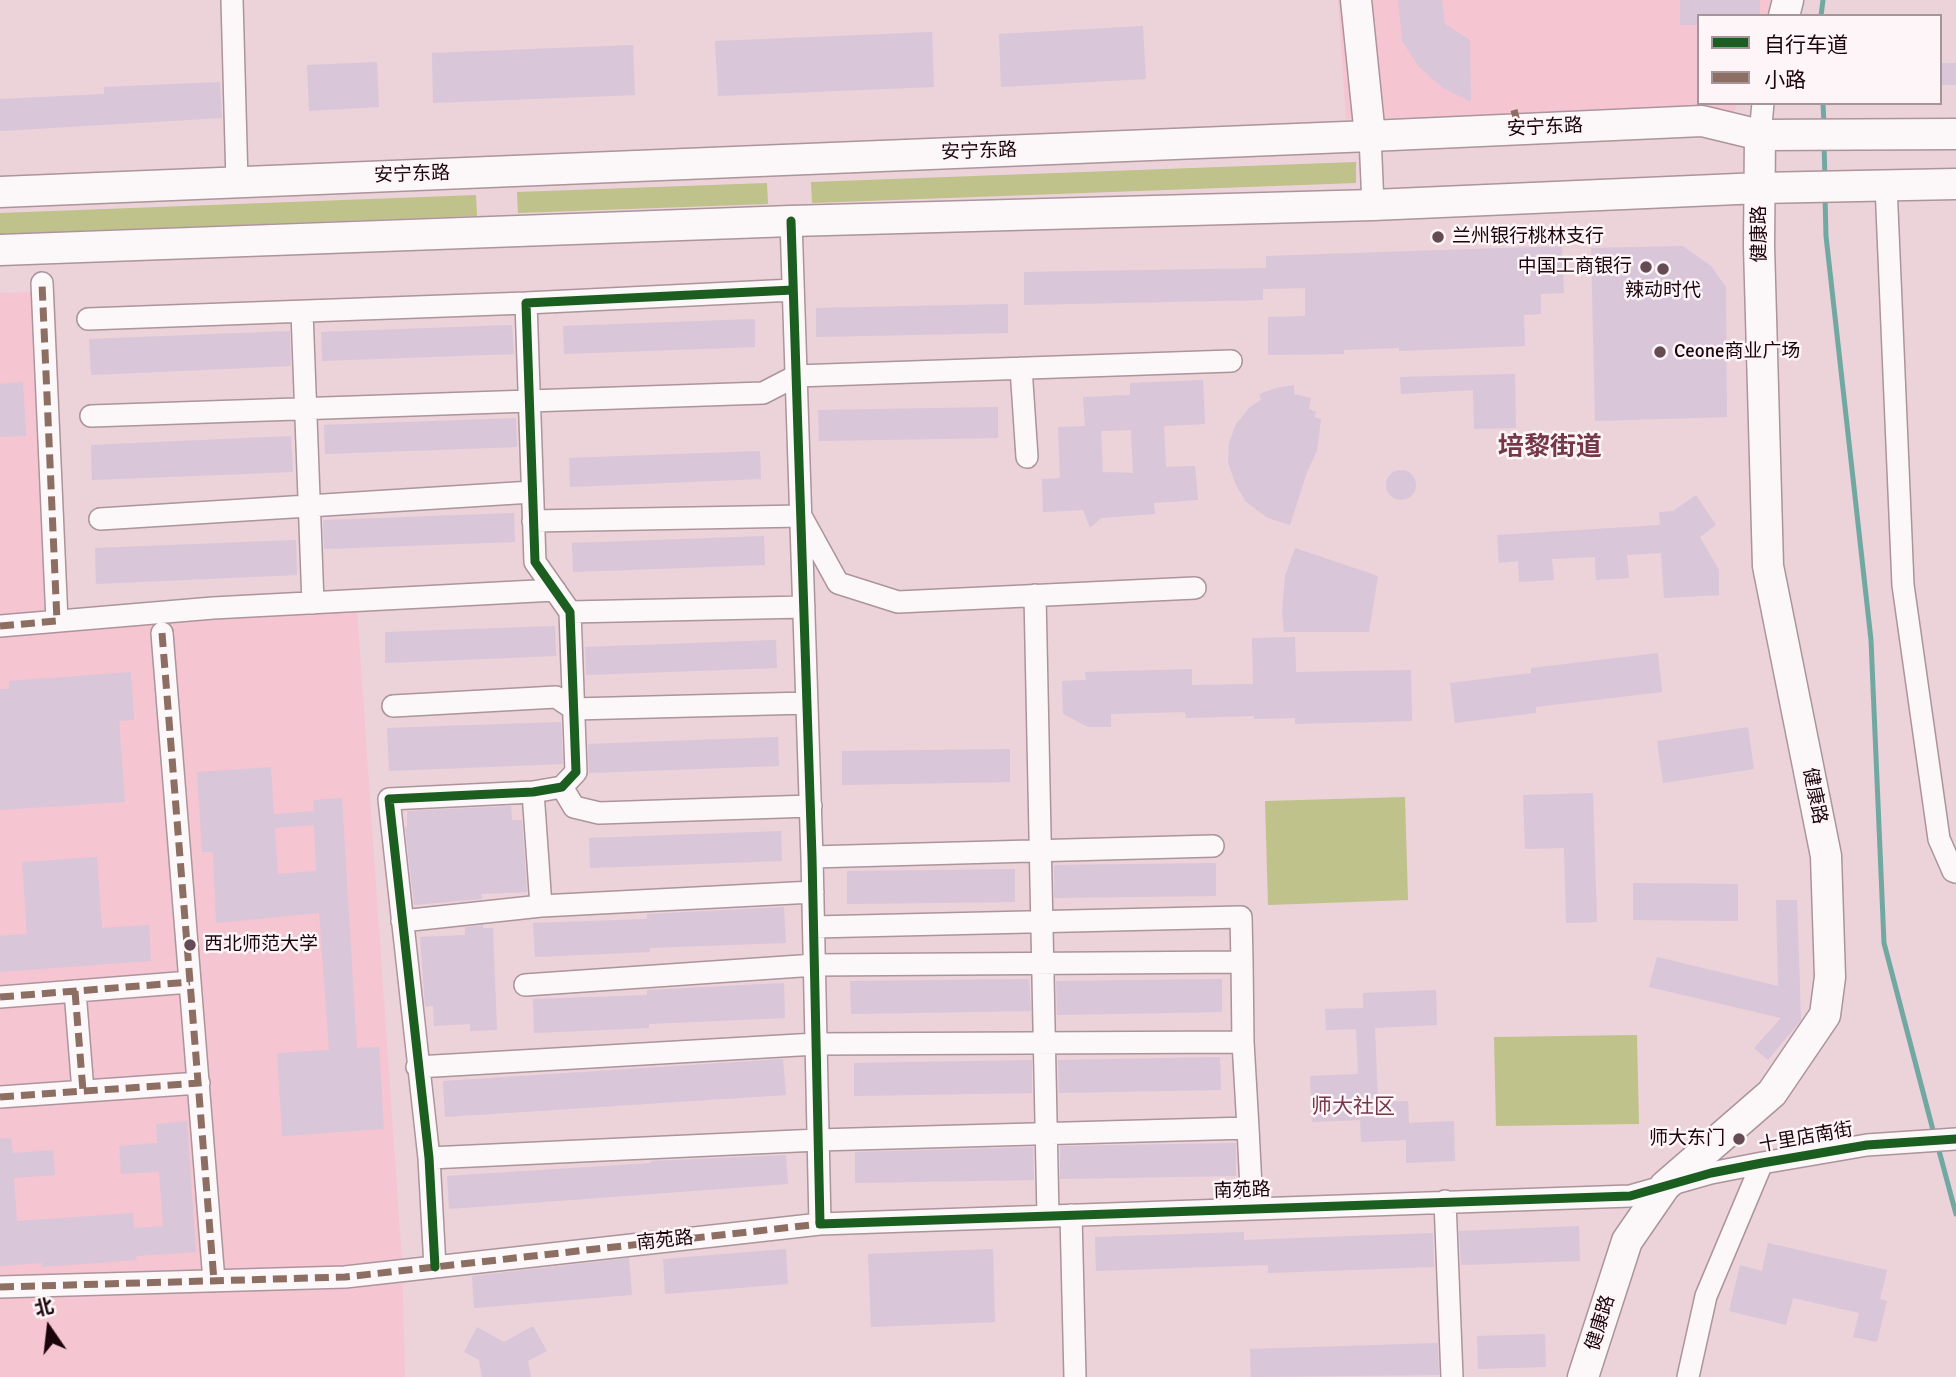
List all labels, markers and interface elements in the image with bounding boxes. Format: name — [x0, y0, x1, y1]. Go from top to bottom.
legend — [1697, 14, 1942, 105]
text: 自行车道 — [1764, 32, 1848, 58]
text: 小路 — [1764, 67, 1806, 93]
street label: 安宁东路 — [1506, 115, 1584, 141]
street label: 安宁东路 — [941, 139, 1017, 165]
street label: 安宁东路 — [374, 162, 450, 188]
street label: 健康路 — [1749, 206, 1771, 262]
place label: 兰州银行桃林支行 — [1452, 226, 1604, 248]
marker: 兰州银行桃林支行 — [1430, 229, 1446, 245]
place label: 中国工商银行 — [1518, 256, 1632, 278]
marker: 中国工商银行 — [1638, 259, 1654, 275]
marker: 辣动时代 — [1655, 261, 1671, 277]
place label: 辣动时代 — [1625, 280, 1701, 302]
place label: Ceone商业广场 — [1674, 341, 1801, 363]
marker: Ceone商业广场 — [1652, 344, 1668, 360]
district label: 培黎街道 — [1498, 432, 1602, 464]
street label: 健康路 — [1797, 766, 1831, 826]
place label: 西北师范大学 — [204, 934, 318, 956]
marker: 西北师范大学 — [182, 937, 198, 953]
district label: 师大社区 — [1311, 1094, 1395, 1120]
street label: 十里店南街 — [1757, 1119, 1855, 1157]
place label: 师大东门 — [1649, 1128, 1725, 1150]
marker: 师大东门 — [1731, 1131, 1747, 1147]
street label: 南苑路 — [1213, 1179, 1271, 1203]
street label: 南苑路 — [635, 1227, 695, 1255]
street label: 健康路 — [1582, 1292, 1620, 1354]
north arrow — [14, 1293, 84, 1363]
text: 北 — [32, 1294, 56, 1322]

